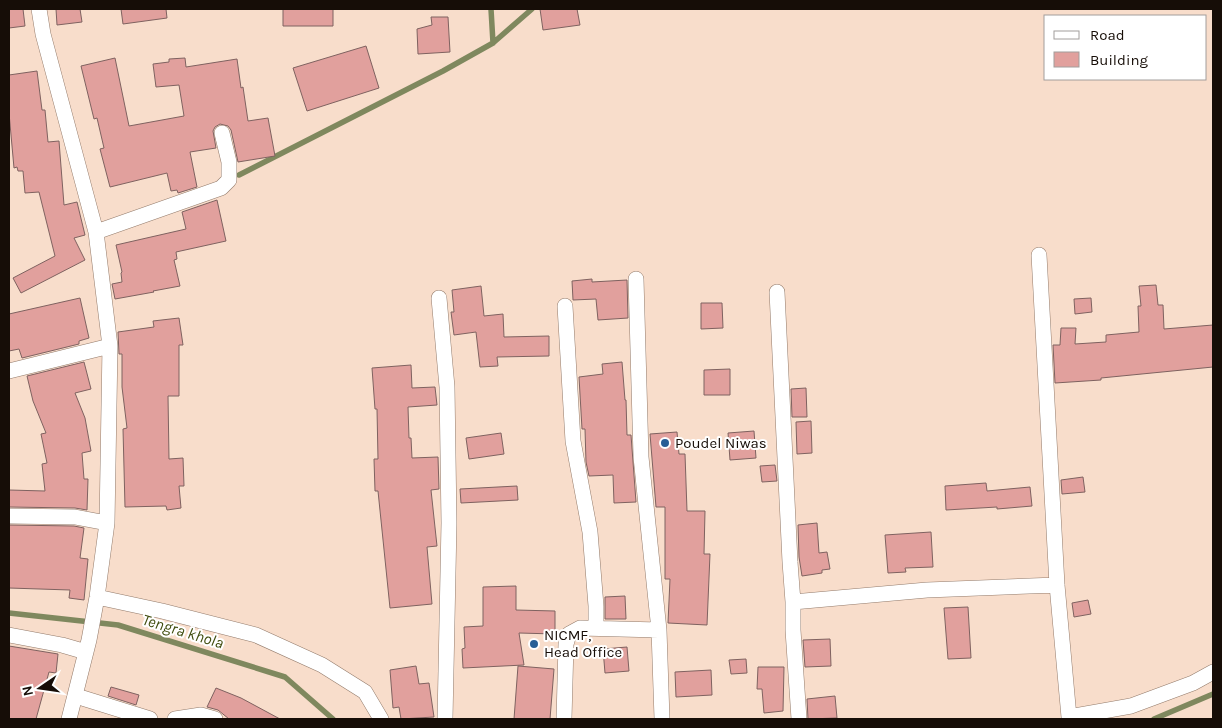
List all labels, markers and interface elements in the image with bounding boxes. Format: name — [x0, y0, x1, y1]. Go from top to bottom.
legend — [1044, 15, 1207, 80]
text: Road — [1090, 26, 1125, 44]
text: Building — [1090, 51, 1148, 69]
place label: Poudel Niwas — [675, 434, 767, 452]
marker: Poudel Niwas — [659, 437, 671, 449]
water label: Tengra khola — [140, 610, 226, 652]
place label: NICMF, Head Office — [544, 626, 622, 661]
marker: NICMF, Head Office — [528, 638, 540, 650]
north arrow — [15, 663, 65, 713]
text: N — [18, 684, 37, 698]

